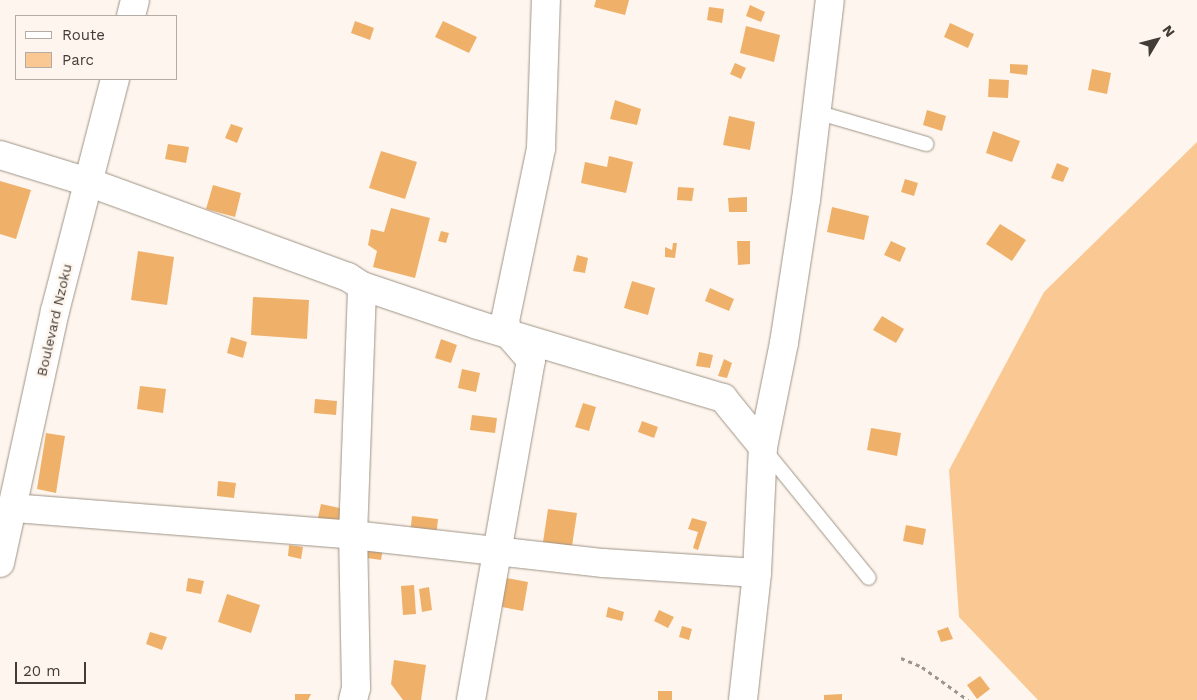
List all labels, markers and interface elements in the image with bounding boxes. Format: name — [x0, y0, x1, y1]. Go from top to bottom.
legend — [15, 15, 178, 80]
north arrow — [1132, 15, 1182, 65]
text: N — [1159, 22, 1178, 40]
text: Route — [62, 26, 105, 44]
text: Parc — [62, 51, 94, 69]
street label: Boulevard Nzoku — [33, 262, 75, 378]
scale bar — [18, 652, 89, 684]
text: 20 m — [23, 662, 61, 680]

